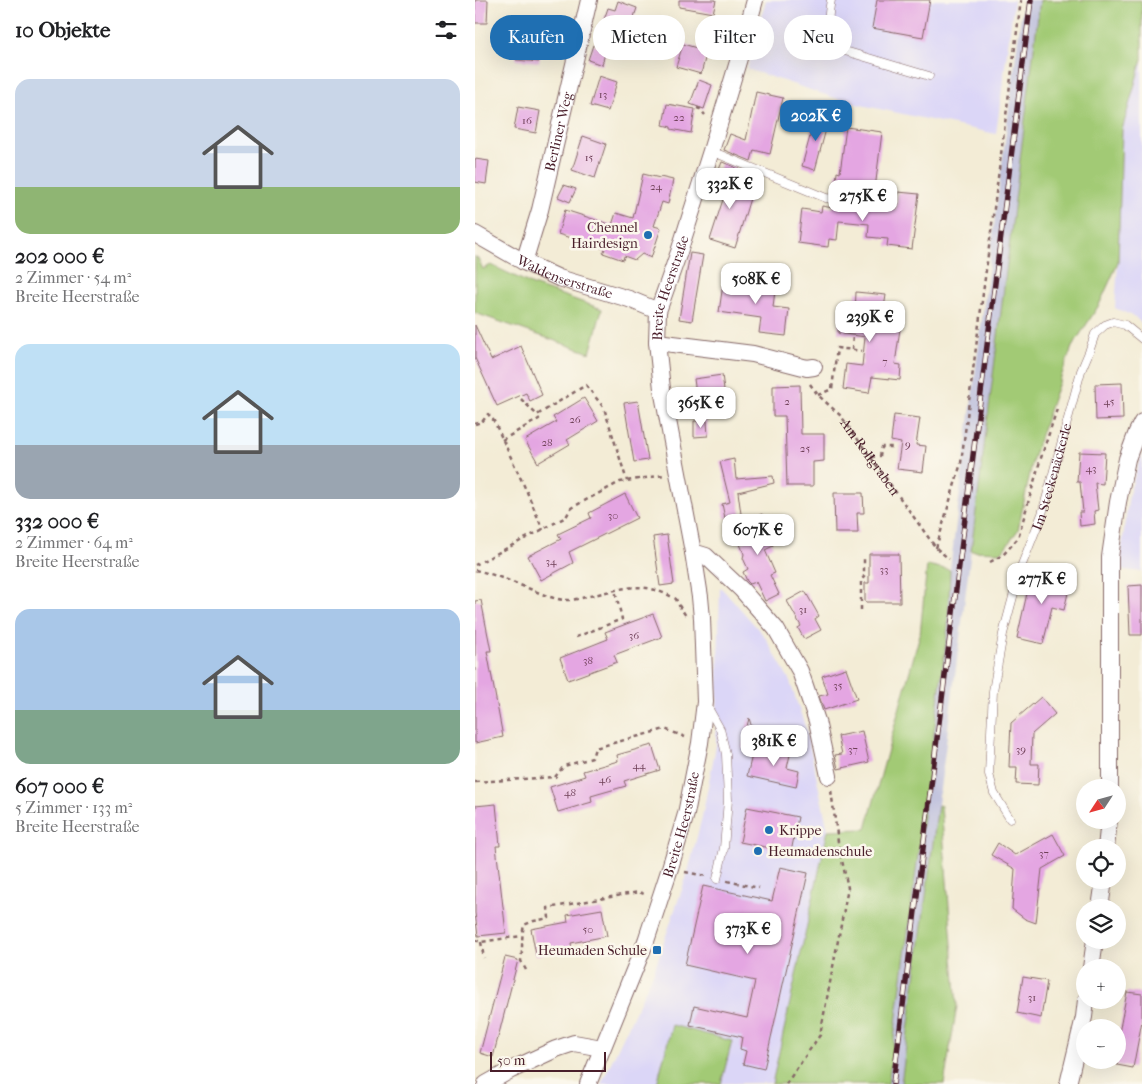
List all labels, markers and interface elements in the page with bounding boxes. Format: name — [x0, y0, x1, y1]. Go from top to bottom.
chip: Kaufen — [490, 15, 583, 60]
chip: Mieten — [593, 15, 685, 60]
chip: Filter — [695, 15, 774, 60]
chip: Neu — [784, 15, 852, 60]
icon: filters — [432, 16, 460, 44]
text: 10 Objekte — [15, 18, 110, 42]
house number: 13 — [599, 88, 607, 101]
street label: Berliner Weg — [541, 90, 576, 173]
pin: 202K € — [775, 100, 857, 142]
text: 202K € — [791, 106, 841, 125]
house number: 22 — [673, 111, 685, 124]
icon: home — [193, 112, 283, 202]
house number: 16 — [522, 114, 532, 127]
house number: 15 — [585, 151, 594, 164]
pin: 332K € — [689, 168, 771, 210]
text: 332K € — [707, 174, 753, 193]
house number: 24 — [650, 180, 663, 193]
pin: 275K € — [822, 180, 904, 222]
text: 275K € — [839, 186, 887, 205]
place label: Chennel Hairdesign — [571, 219, 638, 252]
marker: Chennel Hairdesign — [642, 229, 654, 241]
street label: Breite Heerstraße — [649, 234, 693, 341]
text: 202 000 € — [15, 244, 104, 268]
street label: Waldenserstraße — [513, 251, 615, 303]
pin: 508K € — [715, 262, 797, 305]
text: 2 Zimmer · 54 m² — [15, 268, 131, 287]
text: 508K € — [732, 269, 780, 288]
text: Breite Heerstraße — [15, 287, 139, 306]
pin: 239K € — [829, 300, 911, 343]
text: 239K € — [846, 307, 894, 326]
house number: 7 — [882, 355, 888, 368]
icon: home — [193, 377, 283, 467]
pin: 365K € — [660, 386, 742, 429]
text: 365K € — [678, 393, 724, 412]
house number: 2 — [784, 395, 790, 408]
house number: 45 — [1104, 395, 1115, 408]
house number: 26 — [569, 413, 581, 426]
street label: Am Rollgraben — [836, 414, 903, 499]
street label: Im Steckenäckerle — [1028, 421, 1075, 533]
house number: 28 — [541, 436, 553, 449]
house number: 9 — [905, 438, 911, 451]
house number: 25 — [800, 442, 810, 455]
house number: 43 — [1085, 462, 1097, 475]
text: 332 000 € — [15, 509, 99, 533]
house number: 30 — [608, 509, 618, 522]
pin: 607K € — [717, 514, 799, 556]
text: 607K € — [733, 520, 783, 539]
text: 2 Zimmer · 64 m² — [15, 533, 133, 552]
text: Breite Heerstraße — [15, 552, 139, 571]
house number: 34 — [545, 555, 557, 568]
pin: 277K € — [1001, 562, 1083, 605]
house number: 33 — [879, 563, 889, 576]
text: 277K € — [1018, 569, 1066, 588]
house number: 31 — [799, 603, 807, 616]
house number: 36 — [629, 629, 639, 642]
icon: home — [193, 642, 283, 732]
house number: 38 — [583, 654, 593, 667]
house number: 35 — [833, 679, 843, 692]
pin: 381K € — [733, 724, 815, 767]
text: 381K € — [752, 731, 796, 750]
house number: 37 — [848, 743, 858, 756]
house number: 39 — [1016, 743, 1026, 756]
house number: 44 — [632, 759, 646, 772]
street label: Breite Heerstraße — [659, 770, 703, 880]
house number: 46 — [599, 773, 611, 786]
text: 607 000 € — [15, 774, 104, 798]
north arrow — [1076, 779, 1126, 829]
map controls — [1076, 779, 1126, 1069]
house number: 48 — [564, 786, 576, 799]
text: 5 Zimmer · 133 m² — [15, 798, 132, 817]
text: Breite Heerstraße — [15, 817, 139, 836]
place label: Krippe — [779, 822, 821, 839]
marker: Krippe — [763, 824, 775, 836]
button: locate — [1076, 839, 1126, 889]
place label: Heumadenschule — [768, 843, 872, 860]
marker: Heumadenschule — [752, 845, 764, 857]
house number: 37 — [1039, 847, 1049, 860]
button: layers — [1076, 899, 1126, 949]
pin: 373K € — [707, 912, 789, 955]
text: 373K € — [725, 919, 771, 938]
house number: 50 — [583, 923, 593, 936]
place label: Heumaden Schule — [538, 942, 647, 959]
marker: Heumaden Schule — [651, 944, 663, 956]
button: + — [1076, 959, 1126, 1009]
house number: 31 — [1028, 991, 1036, 1004]
button: − — [1076, 1019, 1126, 1069]
scale bar — [490, 1049, 606, 1072]
text: 50 m — [497, 1052, 525, 1069]

